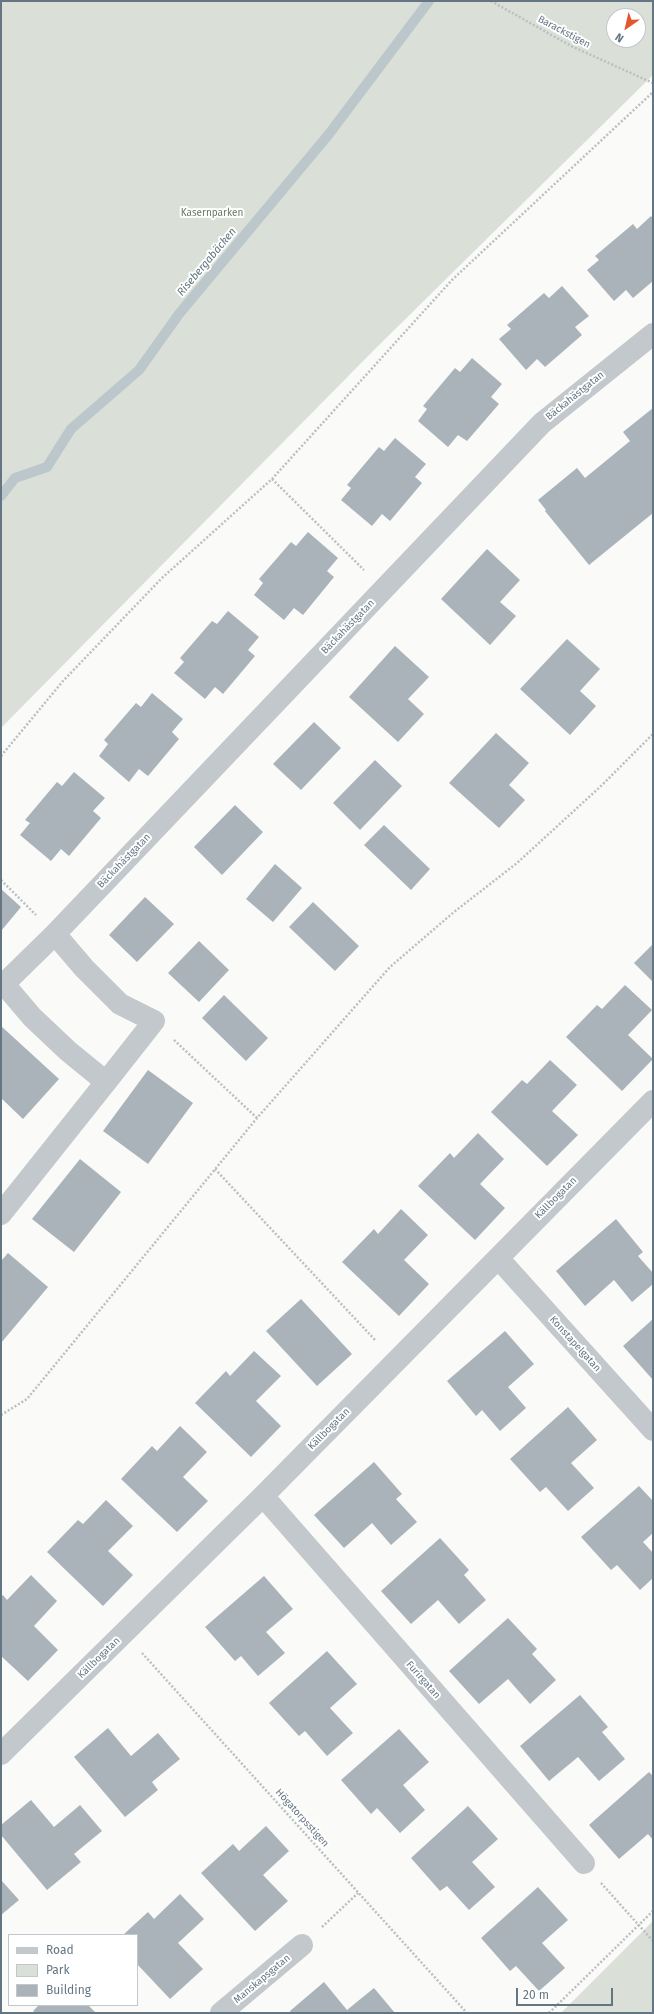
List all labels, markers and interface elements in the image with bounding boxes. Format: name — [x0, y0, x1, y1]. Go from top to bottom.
north arrow — [606, 8, 646, 48]
street label: Barackstigen — [536, 13, 592, 51]
text: N — [613, 30, 626, 45]
park label: Kasernparken — [181, 207, 243, 219]
water label: Risebergabäcken — [175, 225, 239, 299]
street label: Bäckahästgatan — [544, 369, 606, 423]
street label: Bäckahästgatan — [319, 597, 377, 657]
street label: Bäckahästgatan — [95, 831, 153, 891]
street label: Källbogatan — [533, 1175, 579, 1221]
street label: Konstapelgatan — [547, 1314, 603, 1374]
street label: Källbogatan — [306, 1406, 352, 1452]
street label: Källbogatan — [75, 1635, 123, 1681]
street label: Furirgatan — [403, 1659, 443, 1701]
street label: Högatorpsstigen — [273, 1786, 331, 1850]
legend — [8, 1934, 138, 2006]
text: Road — [46, 1943, 74, 1957]
street label: Manskapsgatan — [231, 1952, 293, 2006]
text: Park — [46, 1963, 70, 1977]
scale bar — [518, 1980, 615, 2006]
text: Building — [46, 1983, 91, 1997]
text: 20 m — [523, 1988, 549, 2002]

